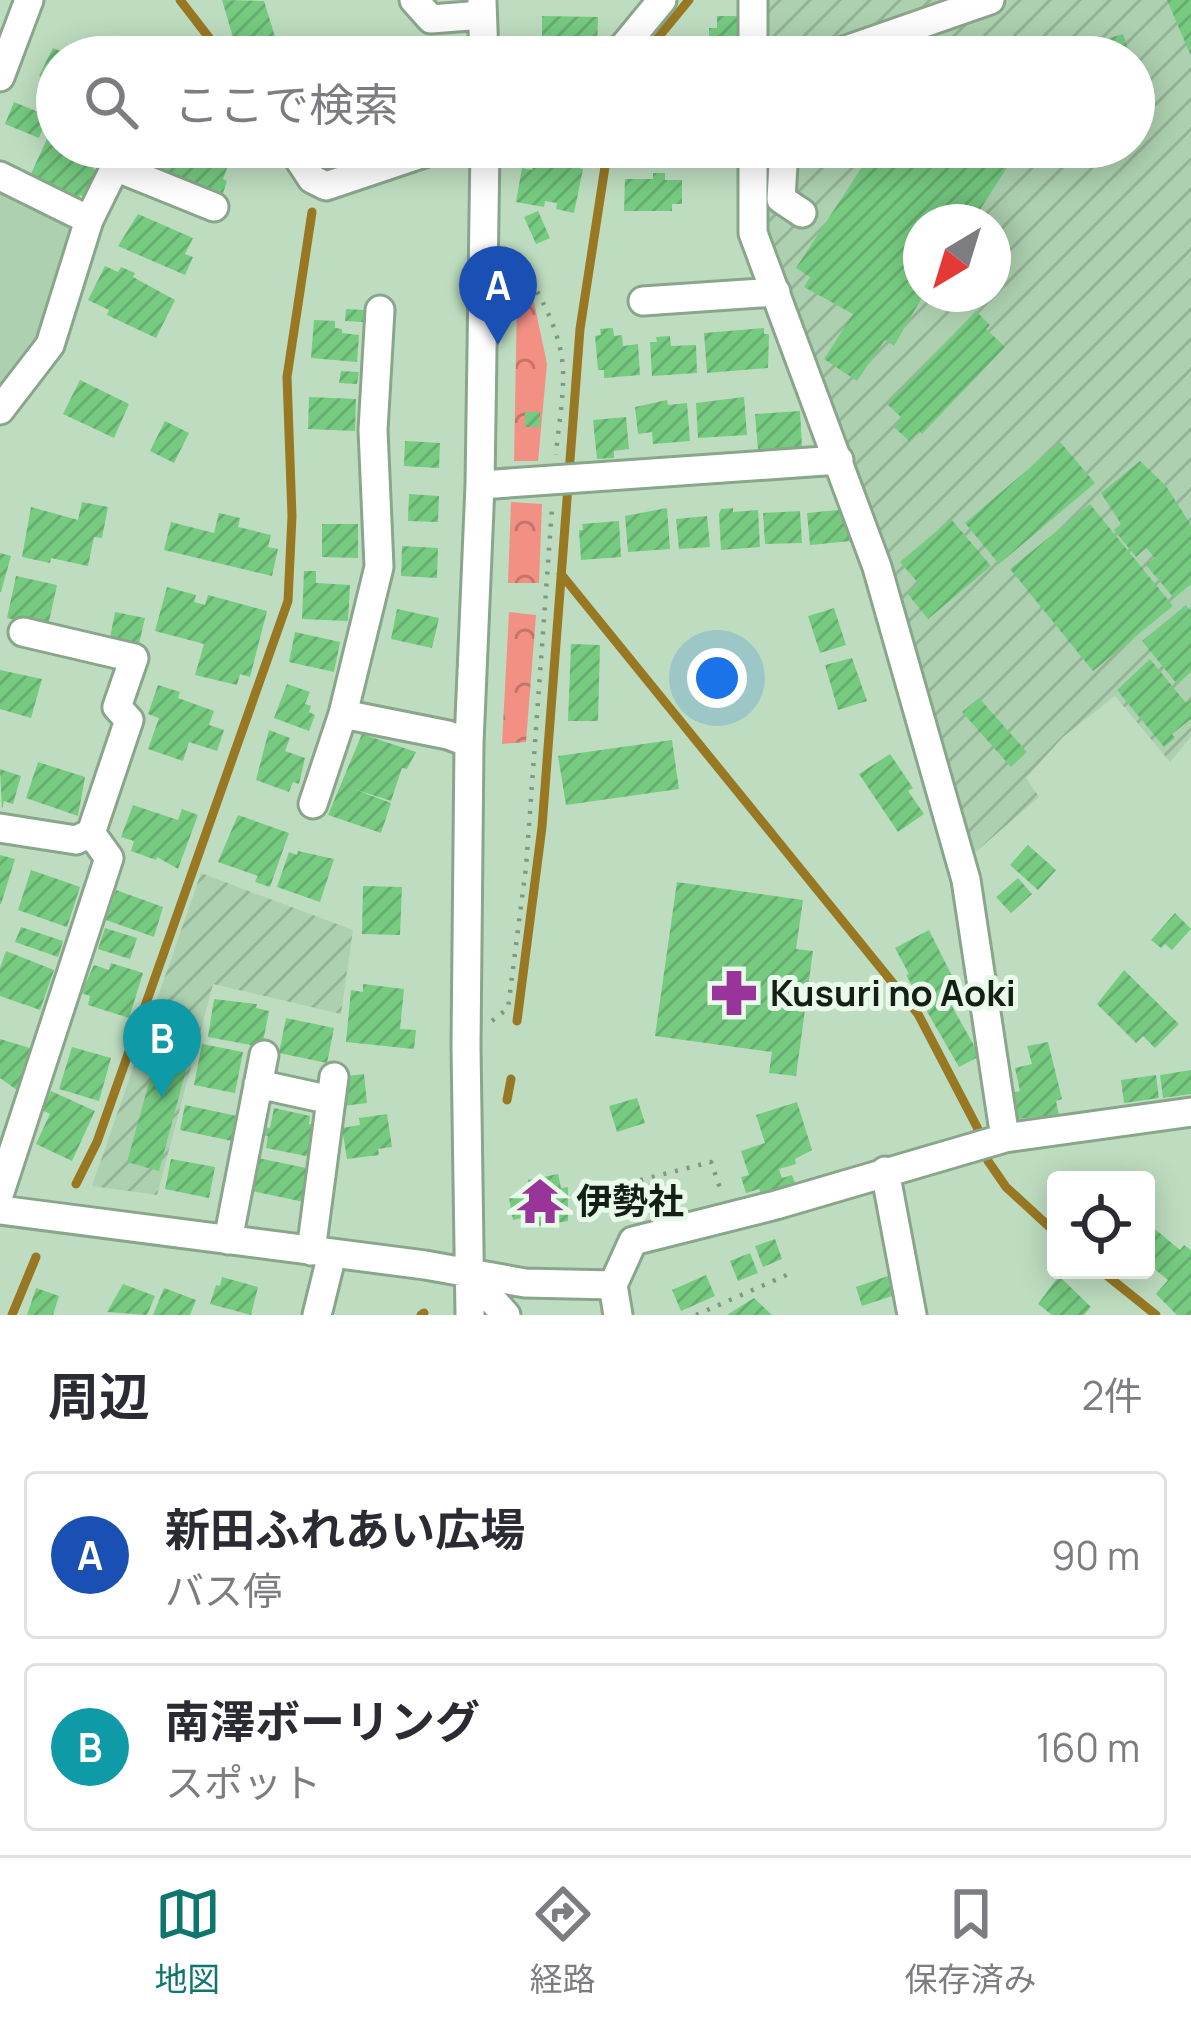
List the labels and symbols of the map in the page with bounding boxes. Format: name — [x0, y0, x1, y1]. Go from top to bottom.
north arrow — [903, 204, 1011, 312]
pin: A — [459, 246, 537, 345]
your location — [687, 648, 747, 708]
pharmacy icon: Kusuri no Aoki — [709, 968, 759, 1018]
place label: Kusuri no Aoki — [770, 968, 1016, 1017]
pin: B — [123, 999, 201, 1098]
temple icon: 伊勢社 — [515, 1176, 565, 1226]
place label: 伊勢社 — [576, 1176, 684, 1225]

